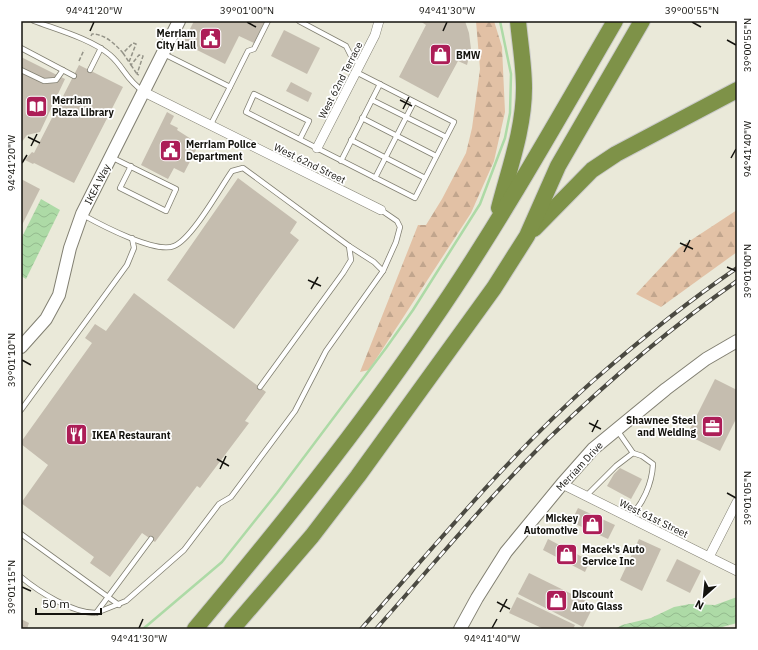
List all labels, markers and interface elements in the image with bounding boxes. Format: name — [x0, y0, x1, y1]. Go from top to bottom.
text: 94°41'20"W — [66, 4, 122, 17]
text: 39°01'00"N — [220, 4, 274, 17]
text: 94°41'30"W — [419, 4, 475, 17]
text: 39°00'55"N — [665, 4, 719, 17]
text: 39°00'55"N — [741, 18, 754, 72]
public building icon: Merriam City Hall — [198, 26, 224, 52]
place label: Merriam City Hall — [156, 27, 196, 52]
street label: West 62nd Terrace — [315, 39, 366, 121]
shop icon: BMW — [427, 42, 453, 68]
place label: BMW — [456, 49, 481, 62]
library icon: Merriam Plaza Library — [24, 93, 50, 119]
place label: Merriam Plaza Library — [52, 94, 114, 119]
text: 94°41'40"W — [741, 121, 754, 177]
text: 94°41'20"W — [5, 135, 18, 191]
public building icon: Merriam Police Department — [157, 137, 183, 163]
place label: Merriam Police Department — [186, 138, 257, 163]
street label: West 62nd Street — [272, 140, 348, 187]
street label: IKEA Way — [82, 162, 113, 207]
text: 39°01'00"N — [741, 244, 754, 298]
text: 39°01'10"N — [5, 333, 18, 387]
office icon: Shawnee Steel and Welding — [699, 413, 725, 439]
place label: Shawnee Steel and Welding — [626, 414, 696, 439]
restaurant icon: IKEA Restaurant — [63, 422, 89, 448]
place label: IKEA Restaurant — [92, 429, 171, 442]
street label: Merriam Drive — [553, 438, 606, 494]
text: 39°01'05"N — [741, 471, 754, 525]
street label: West 61st Street — [617, 496, 691, 541]
shop icon: Mickey Automotive — [580, 511, 606, 537]
place label: Mickey Automotive — [524, 512, 579, 537]
shop icon: Macek's Auto Service Inc — [553, 542, 579, 568]
place label: Macek's Auto Service Inc — [582, 543, 645, 568]
text: 39°01'15"N — [5, 560, 18, 614]
north arrow — [684, 576, 724, 616]
shop icon: Discount Auto Glass — [543, 587, 569, 613]
place label: Discount Auto Glass — [572, 588, 623, 613]
scale bar — [36, 590, 101, 616]
text: 50 m — [42, 596, 70, 611]
text: N — [693, 597, 706, 613]
text: 94°41'30"W — [111, 632, 167, 645]
text: 94°41'40"W — [464, 632, 520, 645]

